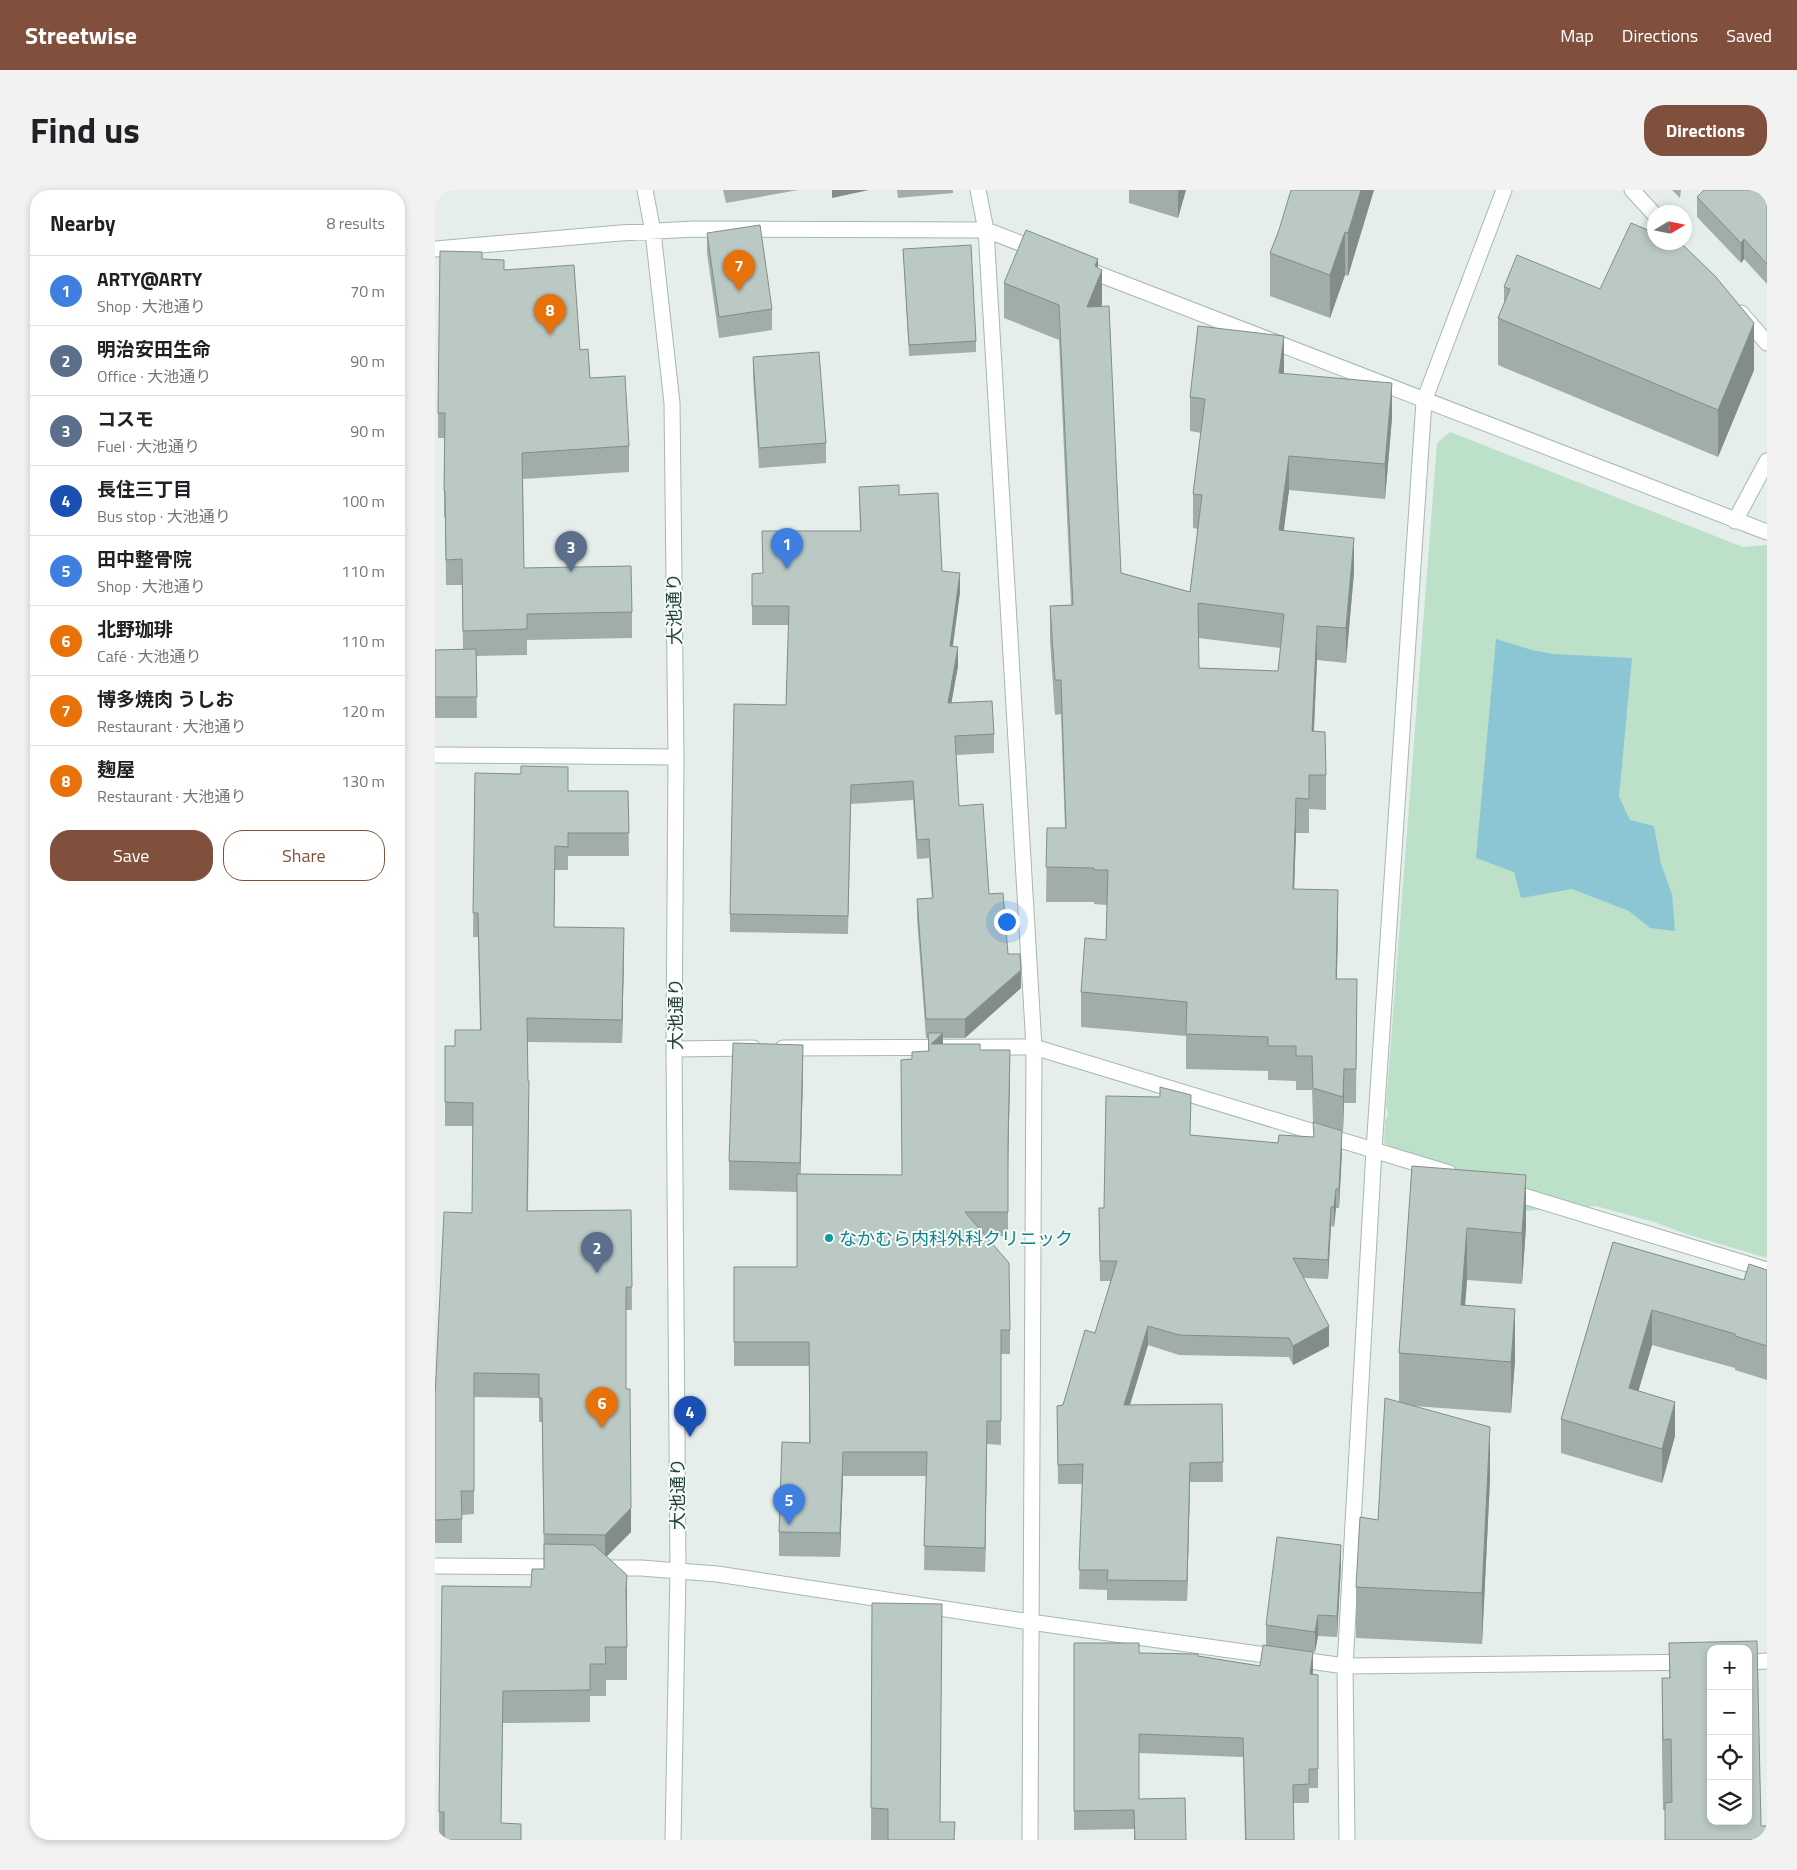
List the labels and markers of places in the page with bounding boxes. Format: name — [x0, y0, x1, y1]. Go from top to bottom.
pin: 7 — [723, 250, 755, 291]
pin: 8 — [534, 294, 566, 335]
pin: 1 — [771, 528, 803, 569]
pin: 3 — [555, 531, 587, 572]
place label: なかむら内科外科クリニック — [839, 1225, 1073, 1252]
pin: 2 — [581, 1232, 613, 1273]
marker: なかむら内科外科クリニック — [823, 1232, 835, 1244]
pin: 6 — [586, 1387, 618, 1428]
pin: 4 — [674, 1396, 706, 1437]
pin: 5 — [773, 1484, 805, 1525]

